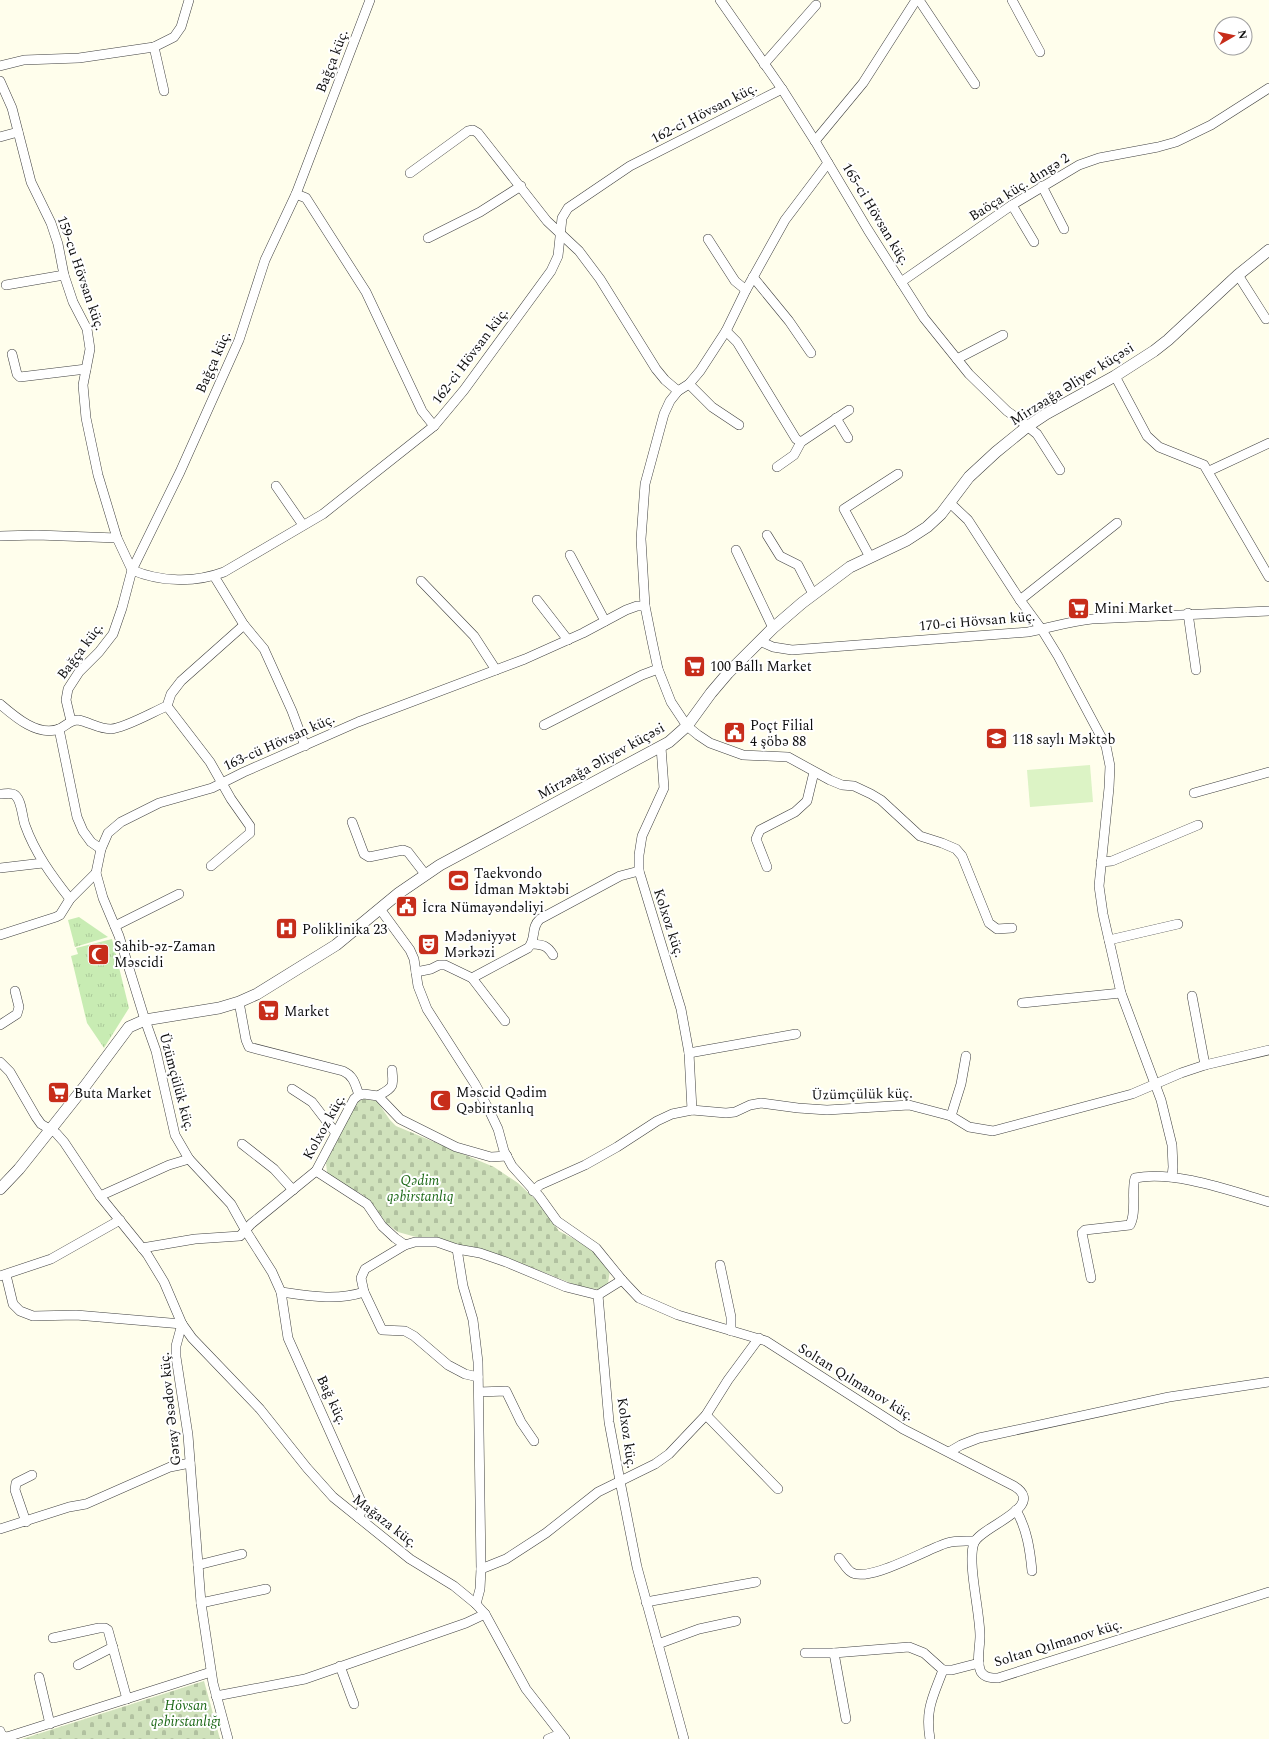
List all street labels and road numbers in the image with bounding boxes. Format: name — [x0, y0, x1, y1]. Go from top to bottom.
street label: Bağça küç. — [310, 26, 354, 96]
street label: 162-ci Hövsan küç. — [647, 77, 761, 149]
street label: Baöça küç. dıngə 2 — [965, 148, 1073, 226]
street label: 165-ci Hövsan küç. — [837, 159, 915, 269]
street label: 159-cu Hövsan küç. — [52, 213, 110, 333]
street label: 162-ci Hövsan küç. — [426, 303, 514, 409]
street label: Bağça küç. — [190, 328, 236, 396]
street label: Mirzəağa Əliyev küçəsi — [1006, 337, 1138, 431]
street label: 170-ci Hövsan küç. — [918, 605, 1036, 637]
street label: Bağça küç. — [52, 618, 108, 684]
street label: 163-cü Hövsan küç. — [220, 708, 338, 776]
street label: Mirzəağa Əliyev küçəsi — [533, 717, 669, 805]
street label: Kolxoz küç. — [648, 886, 690, 960]
street label: Üzümçülük küç. — [154, 1030, 200, 1134]
street label: Üzümçülük küç. — [811, 1083, 913, 1105]
street label: Kolxoz küç. — [297, 1091, 351, 1163]
street label: Soltan Qılmanov küç. — [794, 1338, 918, 1426]
street label: Gəray Əsədov küç. — [154, 1351, 186, 1467]
street label: Bağ küç. — [311, 1372, 353, 1428]
street label: Kolxoz küç. — [612, 1396, 642, 1470]
street label: Mağaza küç. — [348, 1489, 422, 1553]
street label: Soltan Qılmanov küç. — [991, 1614, 1125, 1672]

